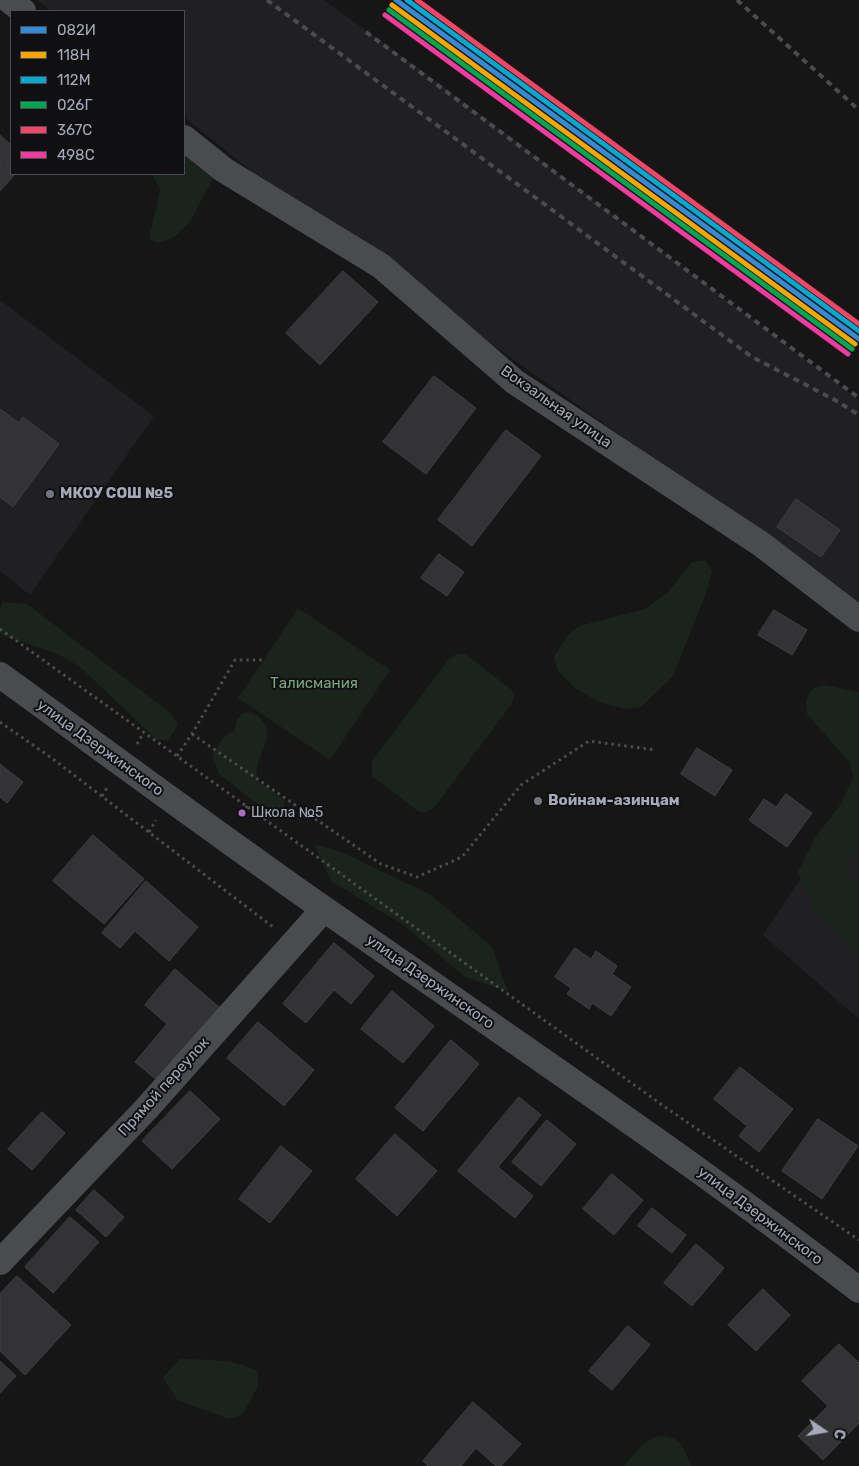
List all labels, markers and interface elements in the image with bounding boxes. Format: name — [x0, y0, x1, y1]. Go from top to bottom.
legend — [10, 10, 185, 175]
text: 082И — [57, 21, 96, 39]
text: 118Н — [57, 46, 90, 64]
text: 112М — [57, 71, 91, 89]
text: 026Г — [57, 96, 92, 114]
text: 367С — [57, 121, 92, 139]
text: 498С — [57, 146, 95, 164]
street label: Вокзальная улица — [497, 362, 615, 452]
place label: МКОУ СОШ №5 — [60, 485, 173, 503]
marker: МКОУ СОШ №5 — [44, 488, 56, 500]
park label: Талисмания — [270, 675, 358, 693]
street label: улица Дзержинского — [33, 696, 167, 800]
place label: Войнам-азинцам — [548, 792, 680, 810]
marker: Войнам-азинцам — [532, 795, 544, 807]
place label: Школа №5 — [251, 805, 323, 821]
marker: Школа №5 — [237, 808, 247, 818]
street label: улица Дзержинского — [363, 931, 497, 1033]
street label: Прямой переулок — [115, 1034, 213, 1140]
street label: улица Дзержинского — [694, 1163, 826, 1269]
north arrow — [799, 1406, 849, 1456]
text: С — [830, 1428, 848, 1441]

